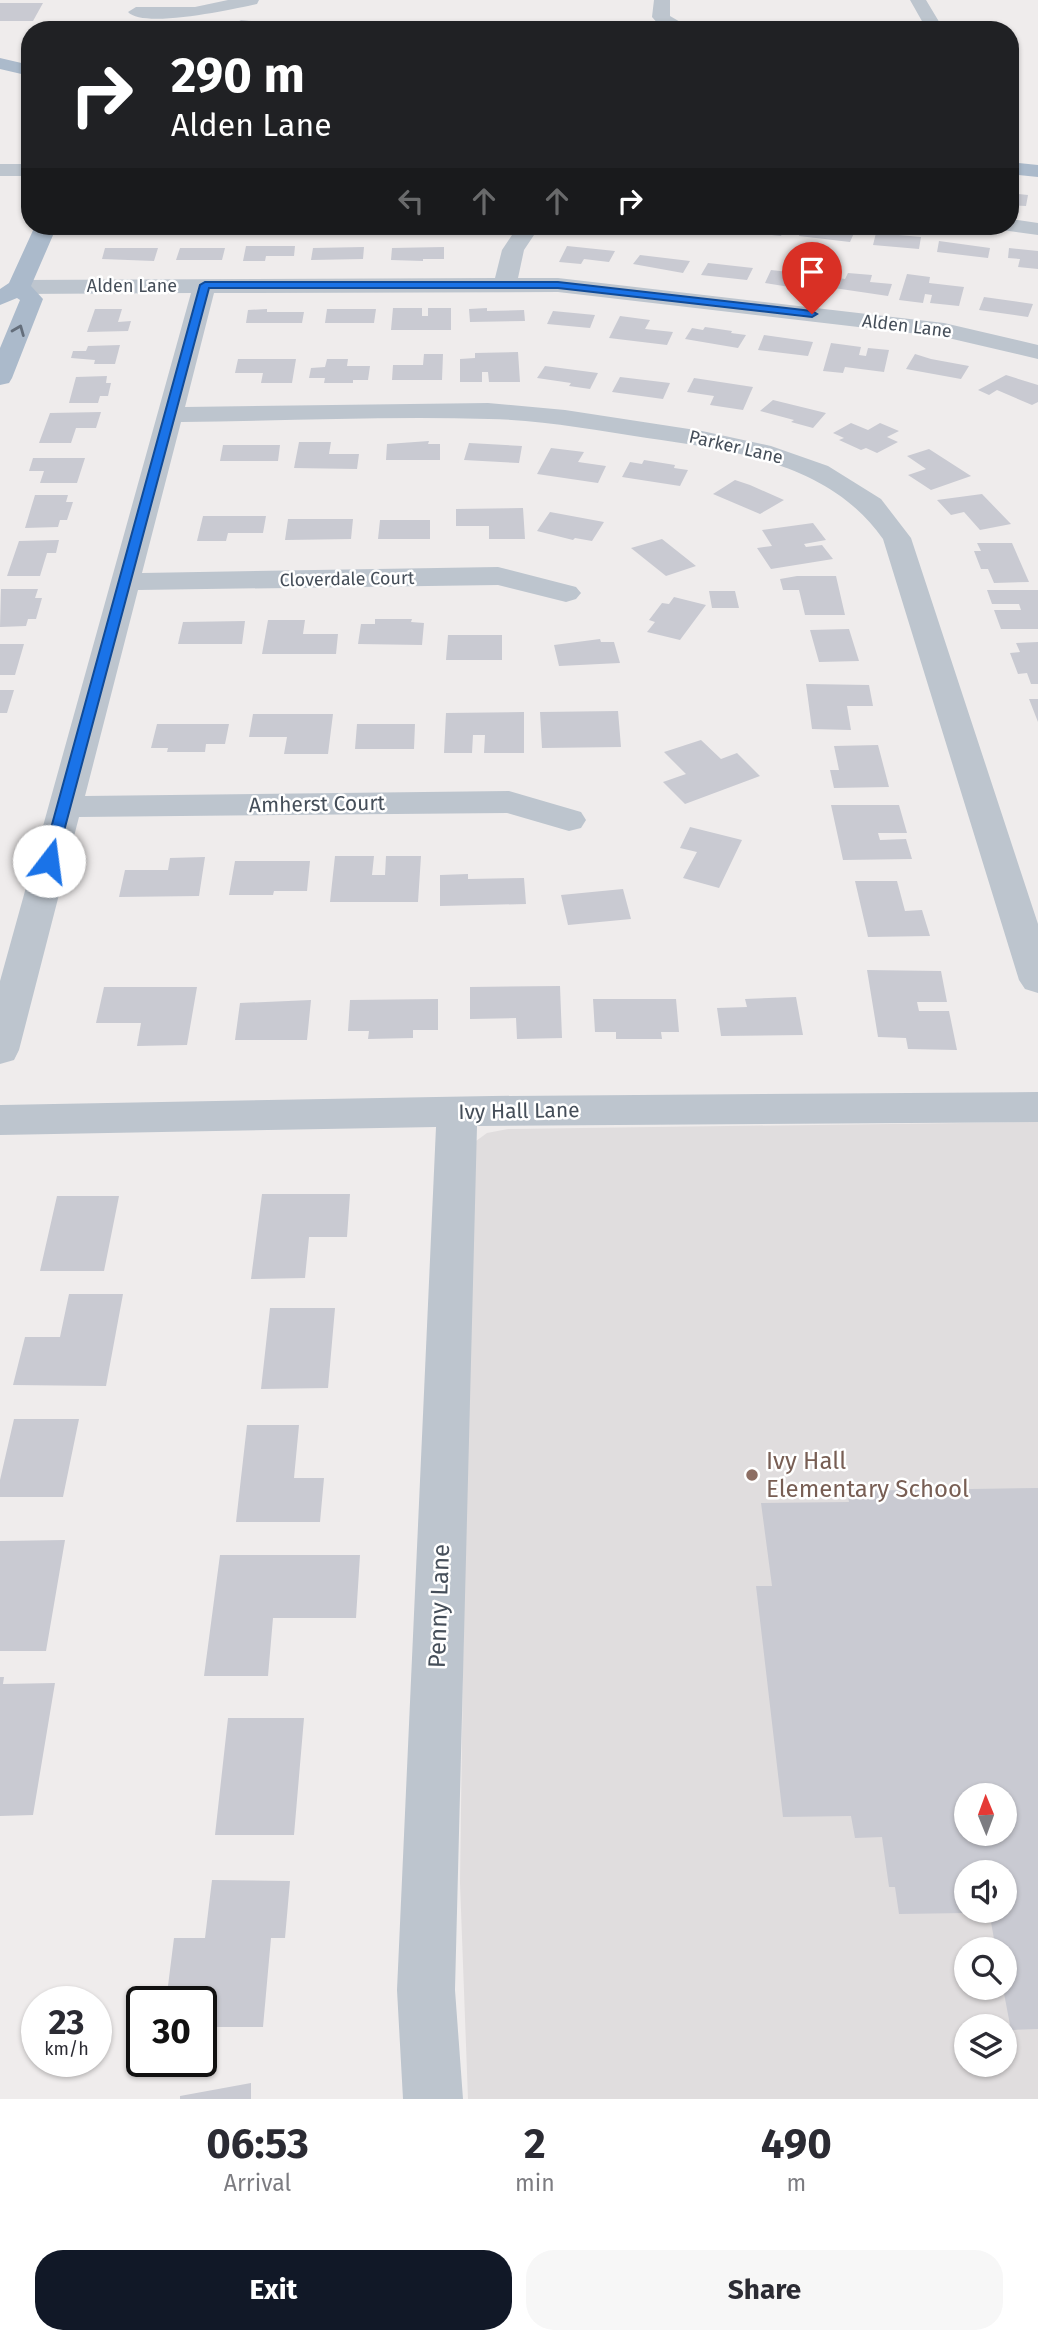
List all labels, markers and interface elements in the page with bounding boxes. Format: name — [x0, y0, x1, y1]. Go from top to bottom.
text: 290 m — [171, 46, 305, 105]
icon: right — [56, 49, 147, 140]
text: Alden Lane — [171, 106, 332, 144]
icon: left — [392, 182, 430, 220]
icon: ahead — [465, 182, 503, 220]
icon: ahead — [538, 182, 576, 220]
icon: right — [611, 182, 649, 220]
pin — [782, 242, 842, 314]
icon: arrive — [793, 253, 831, 291]
street label: Alden Lane — [87, 275, 177, 297]
street label: Alden Lane — [861, 310, 953, 342]
one-way arrow — [11, 325, 25, 337]
street label: Parker Lane — [687, 426, 785, 468]
street label: Cloverdale Court — [279, 567, 415, 591]
street label: Amherst Court — [249, 790, 386, 818]
position arrow — [12, 824, 86, 898]
street label: Ivy Hall Lane — [458, 1097, 580, 1125]
place label: Ivy Hall Elementary School — [766, 1447, 969, 1503]
marker: Ivy Hall Elementary School — [744, 1467, 760, 1483]
street label: Penny Lane — [423, 1543, 455, 1669]
north arrow — [954, 1783, 1017, 1846]
map controls — [954, 1783, 1017, 2077]
button: sound — [954, 1860, 1017, 1923]
button: search — [954, 1937, 1017, 2000]
speed limit sign: 30 — [126, 1986, 217, 2077]
text: 23 — [48, 2001, 85, 2043]
button: layers — [954, 2014, 1017, 2077]
text: km/h — [44, 2038, 89, 2060]
text: 06:53 — [206, 2119, 309, 2169]
text: 2 — [524, 2119, 546, 2169]
text: 490 — [761, 2119, 832, 2169]
text: Arrival — [224, 2169, 291, 2197]
text: min — [515, 2169, 555, 2197]
text: m — [786, 2169, 806, 2197]
button: Exit — [35, 2250, 512, 2330]
button: Share — [526, 2250, 1003, 2330]

